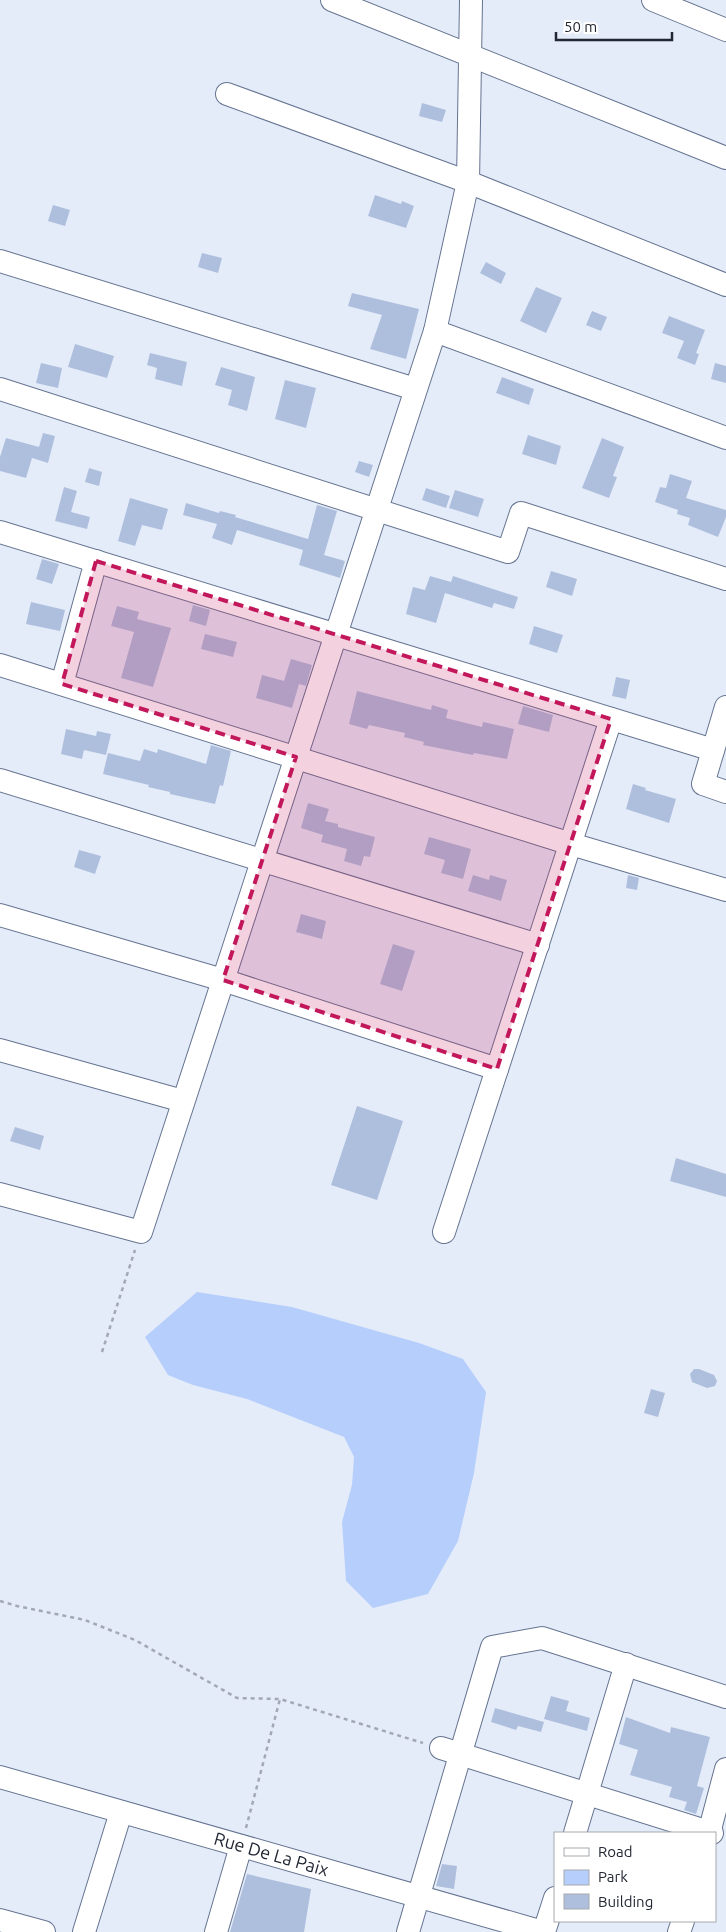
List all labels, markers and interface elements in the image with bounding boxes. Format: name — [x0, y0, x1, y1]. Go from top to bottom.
scale bar — [556, 10, 672, 42]
text: 50 m — [564, 18, 597, 35]
street label: Rue De La Paix — [212, 1828, 331, 1879]
legend — [554, 1832, 716, 1922]
text: Road — [598, 1843, 633, 1860]
text: Park — [598, 1868, 628, 1885]
text: Building — [598, 1893, 653, 1910]

